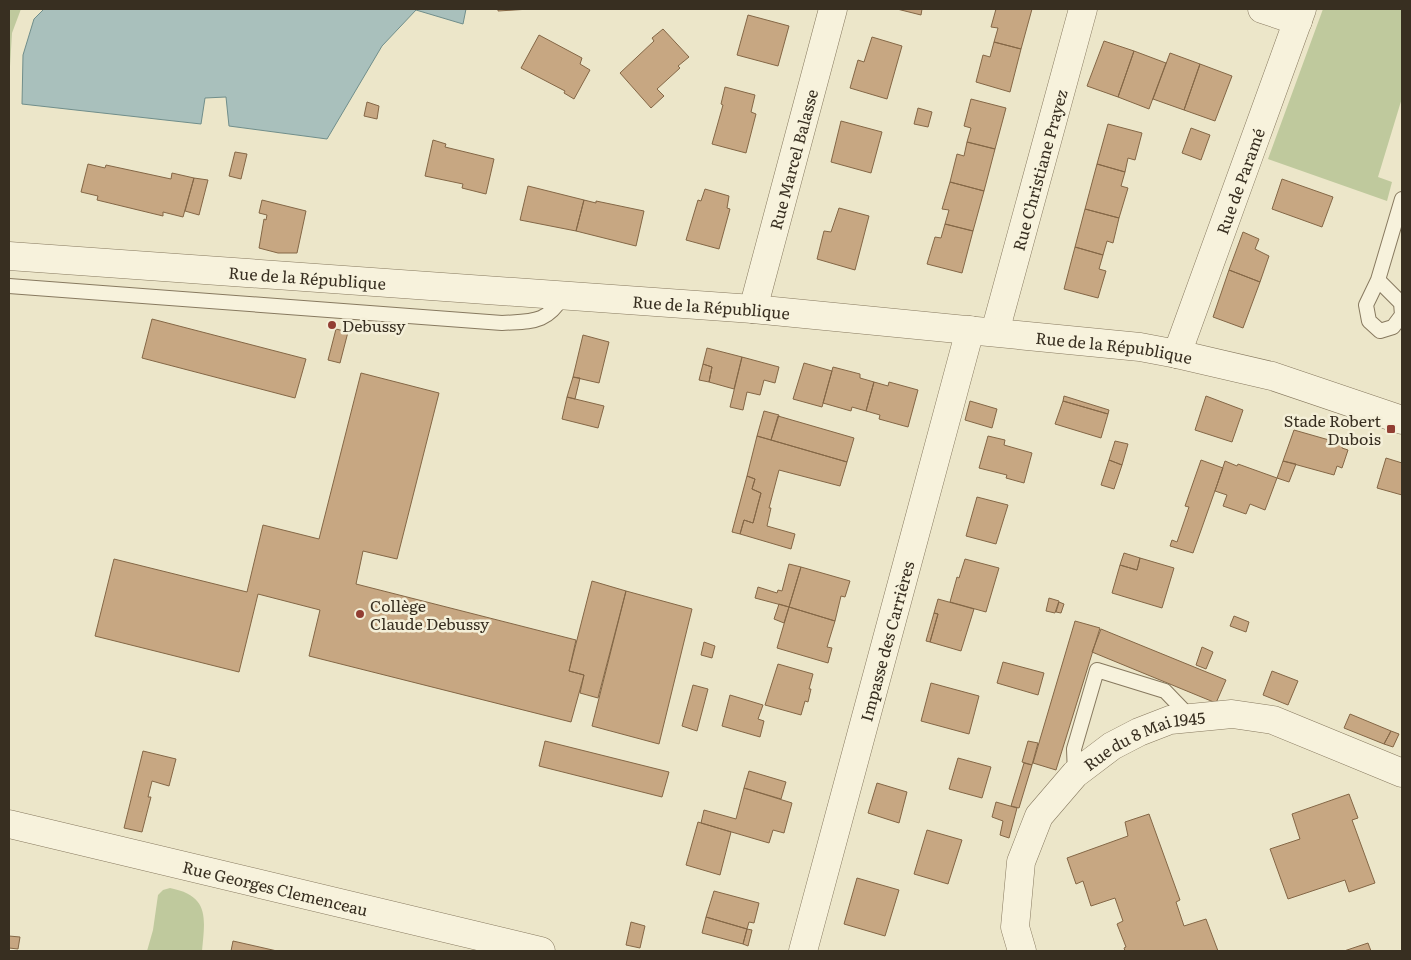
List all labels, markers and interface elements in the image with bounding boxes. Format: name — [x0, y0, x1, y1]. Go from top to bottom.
street label: Rue Marcel Balasse — [763, 86, 823, 232]
street label: Rue Christiane Prayez — [1006, 86, 1073, 253]
street label: Rue de Paramé — [1209, 124, 1270, 238]
street label: Rue de la République — [228, 260, 387, 295]
street label: Rue de la République — [632, 288, 791, 325]
place label: Debussy — [342, 313, 406, 337]
marker: Debussy — [326, 319, 338, 331]
street label: Rue de la République — [1035, 325, 1195, 369]
place label: Stade Robert Dubois — [1284, 408, 1382, 450]
marker: Stade Robert Dubois — [1385, 423, 1397, 435]
street label: Impasse des Carrières — [853, 558, 919, 724]
place label: Collège Claude Debussy — [370, 593, 490, 635]
marker: Collège Claude Debussy — [354, 608, 366, 620]
street label: Rue du 8 Mai 1945 — [1078, 705, 1206, 776]
street label: Rue Georges Clemenceau — [180, 854, 371, 921]

